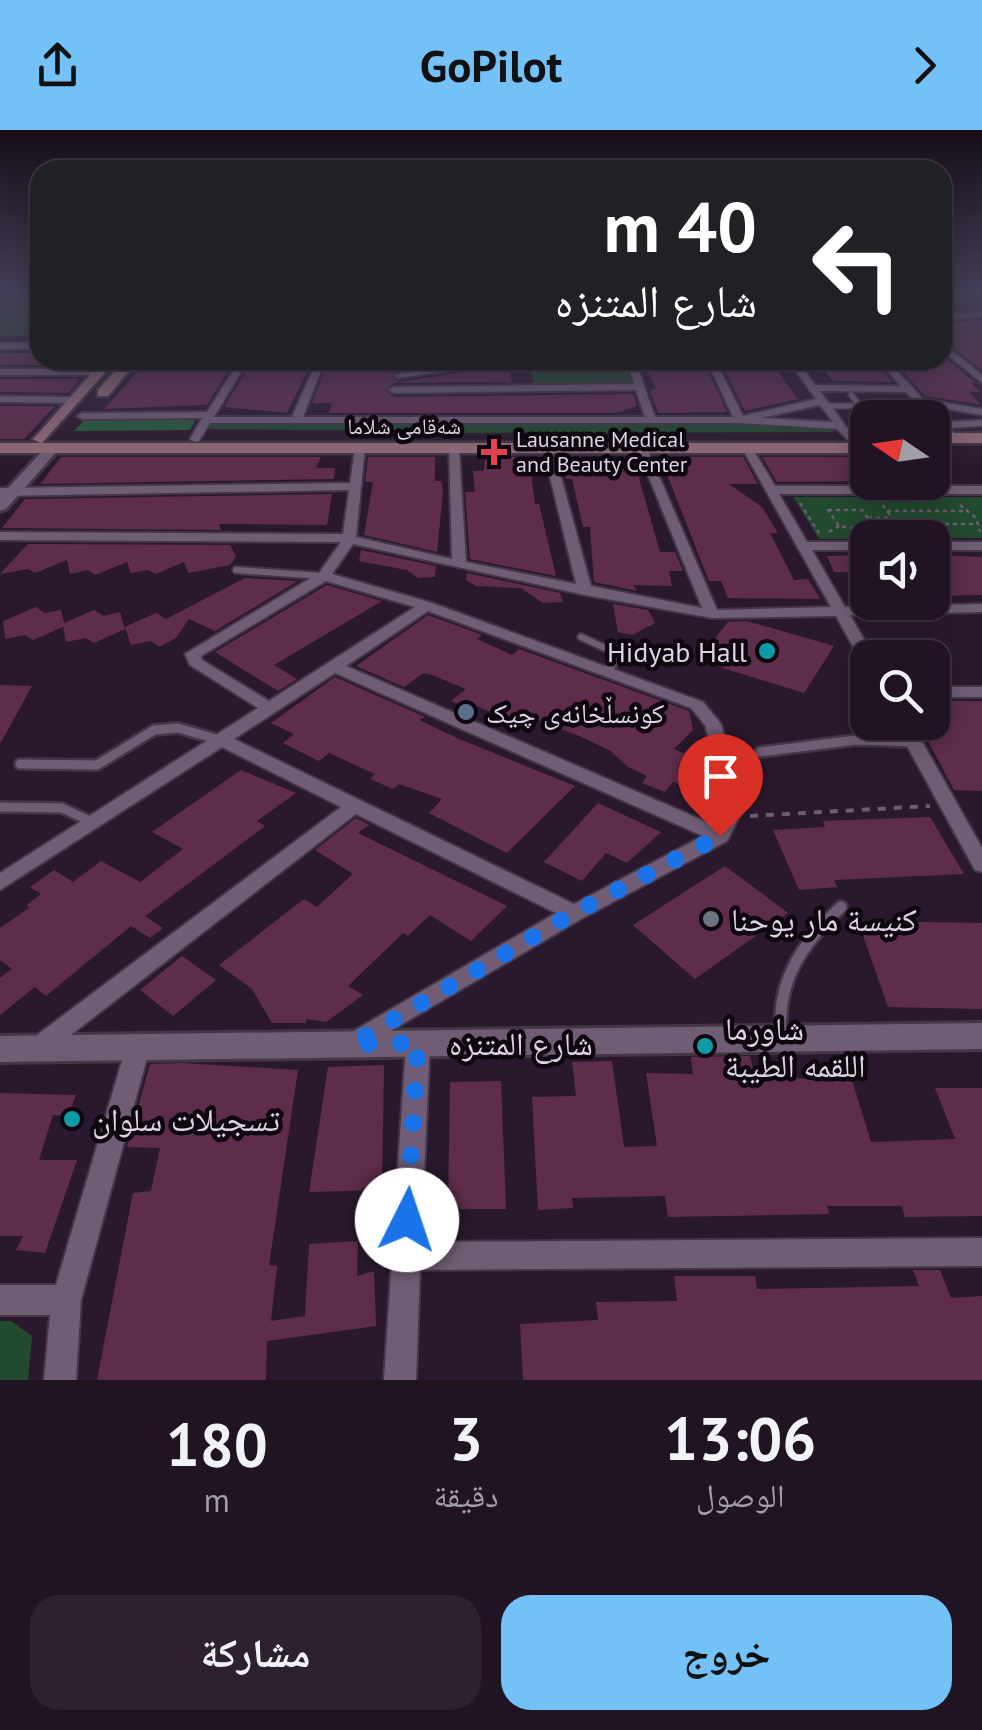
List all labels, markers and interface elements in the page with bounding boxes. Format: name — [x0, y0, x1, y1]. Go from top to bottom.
text: GoPilot — [420, 36, 562, 94]
icon: share — [30, 38, 85, 93]
icon: forward — [897, 38, 952, 93]
text: 40 m — [604, 181, 757, 271]
icon: left — [792, 200, 922, 330]
text: شارع المتنزه — [555, 271, 757, 329]
north arrow — [850, 400, 950, 500]
map controls — [850, 400, 950, 740]
street label: شەقامی شلاما — [347, 412, 461, 440]
place label: Lausanne Medical and Beauty Center — [516, 425, 688, 478]
marker: Lausanne Medical and Beauty Center — [481, 439, 507, 465]
button: sound — [850, 520, 950, 620]
place label: Hidyab Hall — [607, 633, 747, 670]
marker: Hidyab Hall — [756, 640, 778, 662]
button: search — [850, 640, 950, 740]
place label: کونسڵخانەی چیک — [486, 694, 665, 731]
marker: کونسڵخانەی چیک — [455, 701, 477, 723]
pin — [678, 734, 763, 837]
icon: arrive — [693, 749, 748, 804]
place label: كنيسة مار يوحنا — [731, 898, 917, 940]
marker: كنيسة مار يوحنا — [700, 908, 722, 930]
place label: شاورما اللقمه الطيبة — [725, 1007, 866, 1086]
street label: شارع المتنزه — [449, 1022, 593, 1064]
marker: شاورما اللقمه الطيبة — [694, 1035, 716, 1057]
place label: تسجيلات سلوان — [92, 1098, 280, 1140]
marker: تسجيلات سلوان — [61, 1108, 83, 1130]
position arrow — [355, 1168, 459, 1272]
text: 3 — [449, 1399, 483, 1477]
text: 13:06 — [664, 1399, 816, 1477]
text: 180 — [166, 1405, 268, 1483]
text: دقيقة — [433, 1474, 498, 1516]
text: الوصول — [696, 1474, 785, 1516]
text: m — [204, 1479, 230, 1521]
button: مشاركة — [30, 1595, 481, 1710]
button: خروج — [501, 1595, 952, 1710]

